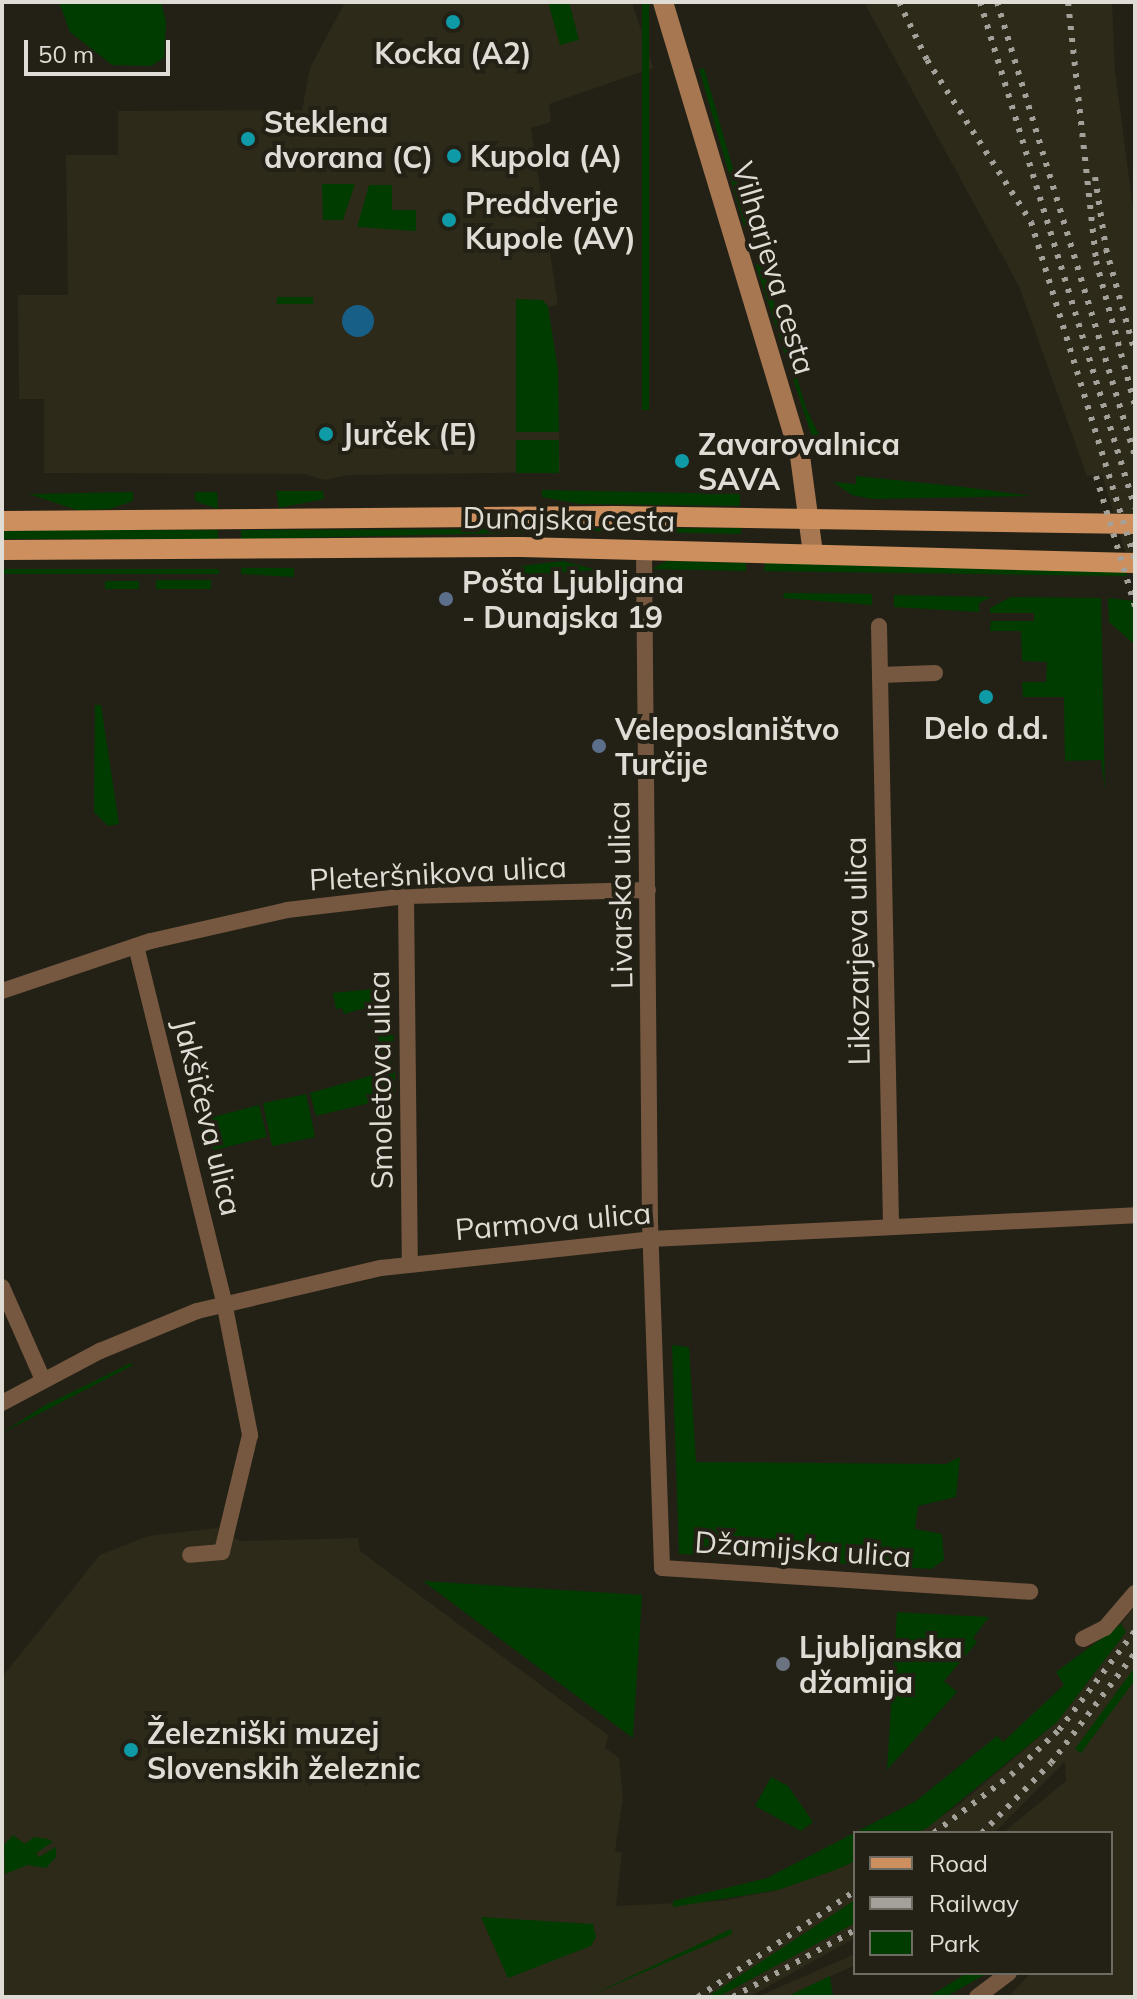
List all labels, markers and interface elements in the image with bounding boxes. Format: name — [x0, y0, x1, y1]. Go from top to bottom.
marker: Kocka (A2) — [444, 13, 462, 31]
scale bar — [28, 24, 174, 74]
place label: Kocka (A2) — [374, 35, 532, 71]
text: 50 m — [38, 39, 94, 69]
place label: Steklena dvorana (C) — [264, 104, 433, 174]
marker: Steklena dvorana (C) — [239, 130, 257, 148]
place label: Kupola (A) — [470, 138, 622, 174]
marker: Kupola (A) — [445, 147, 463, 165]
street label: Vilharjeva cesta — [725, 157, 823, 379]
place label: Preddverje Kupole (AV) — [465, 185, 636, 256]
marker: Preddverje Kupole (AV) — [440, 211, 458, 229]
place label: Jurček (E) — [342, 416, 478, 452]
marker: Jurček (E) — [317, 425, 335, 443]
place label: Zavarovalnica SAVA — [698, 426, 900, 496]
marker: Zavarovalnica SAVA — [673, 452, 691, 470]
street label: Dunajska cesta — [462, 499, 676, 539]
place label: Pošta Ljubljana - Dunajska 19 — [462, 564, 684, 634]
marker: Pošta Ljubljana - Dunajska 19 — [437, 590, 455, 608]
marker: Delo d.d. — [977, 688, 995, 706]
place label: Delo d.d. — [924, 710, 1048, 746]
place label: Veleposlaništvo Turčije — [615, 711, 839, 782]
marker: Veleposlaništvo Turčije — [590, 737, 608, 755]
street label: Livarska ulica — [600, 801, 640, 989]
street label: Likozarjeva ulica — [837, 836, 877, 1066]
street label: Pleteršnikova ulica — [308, 848, 568, 898]
street label: Smoletova ulica — [360, 970, 400, 1190]
street label: Jakšičeva ulica — [166, 1015, 250, 1219]
street label: Parmova ulica — [453, 1194, 653, 1248]
street label: Džamijska ulica — [694, 1523, 912, 1575]
place label: Ljubljanska džamija — [799, 1629, 962, 1700]
marker: Ljubljanska džamija — [774, 1655, 792, 1673]
place label: Železniški muzej Slovenskih železnic — [147, 1715, 421, 1786]
marker: Železniški muzej Slovenskih železnic — [122, 1741, 140, 1759]
legend — [853, 1831, 1113, 1975]
text: Road — [929, 1848, 988, 1878]
text: Railway — [929, 1888, 1019, 1918]
text: Park — [929, 1928, 980, 1958]

